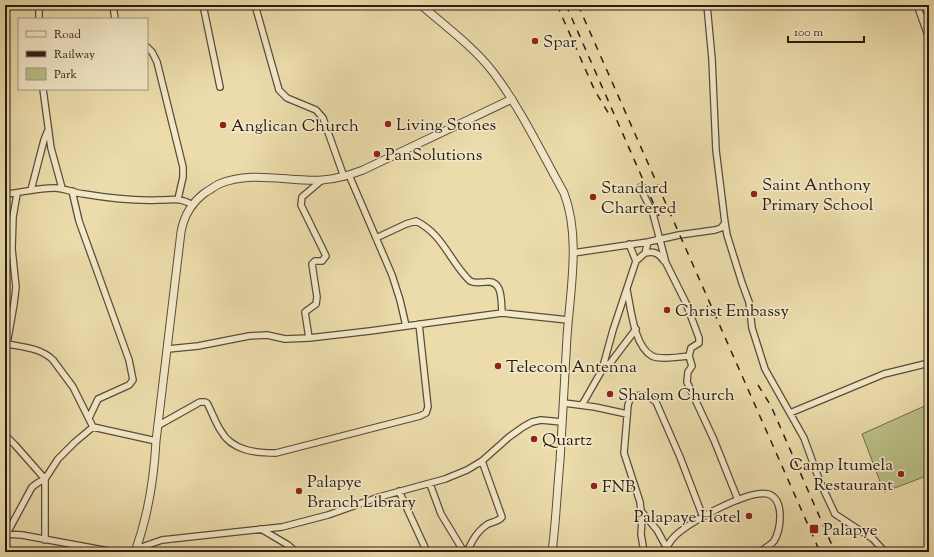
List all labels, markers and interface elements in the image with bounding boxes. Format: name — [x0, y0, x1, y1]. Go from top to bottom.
legend — [18, 18, 148, 90]
scale bar — [788, 18, 864, 44]
text: 100 m — [794, 24, 823, 42]
text: Road — [54, 26, 81, 44]
place label: Spar — [543, 31, 577, 55]
marker: Spar — [530, 36, 540, 46]
text: Railway — [54, 46, 95, 64]
text: Park — [54, 66, 77, 84]
place label: Living Stones — [396, 114, 497, 138]
place label: Anglican Church — [231, 115, 359, 139]
marker: Living Stones — [383, 119, 393, 129]
marker: Anglican Church — [218, 120, 228, 130]
place label: PanSolutions — [385, 144, 483, 168]
marker: PanSolutions — [372, 149, 382, 159]
place label: Saint Anthony Primary School — [762, 174, 874, 218]
place label: Standard Chartered — [601, 177, 677, 221]
marker: Saint Anthony Primary School — [749, 189, 759, 199]
marker: Standard Chartered — [588, 192, 598, 202]
place label: Christ Embassy — [675, 300, 790, 324]
marker: Christ Embassy — [662, 305, 672, 315]
place label: Telecom Antenna — [506, 356, 637, 380]
marker: Telecom Antenna — [493, 361, 503, 371]
place label: Shalom Church — [618, 384, 735, 408]
marker: Shalom Church — [605, 389, 615, 399]
place label: Quartz — [542, 429, 592, 453]
marker: Quartz — [529, 434, 539, 444]
place label: Camp Itumela Restaurant — [789, 454, 893, 498]
marker: Camp Itumela Restaurant — [896, 469, 906, 479]
place label: Palapye Branch Library — [307, 471, 417, 515]
place label: FNB — [602, 476, 636, 500]
marker: FNB — [589, 481, 599, 491]
marker: Palapye Branch Library — [294, 486, 304, 496]
place label: Palapaye Hotel — [634, 506, 741, 530]
marker: Palapaye Hotel — [744, 511, 754, 521]
place label: Palapye — [823, 519, 878, 543]
marker: Palapye — [808, 523, 820, 535]

